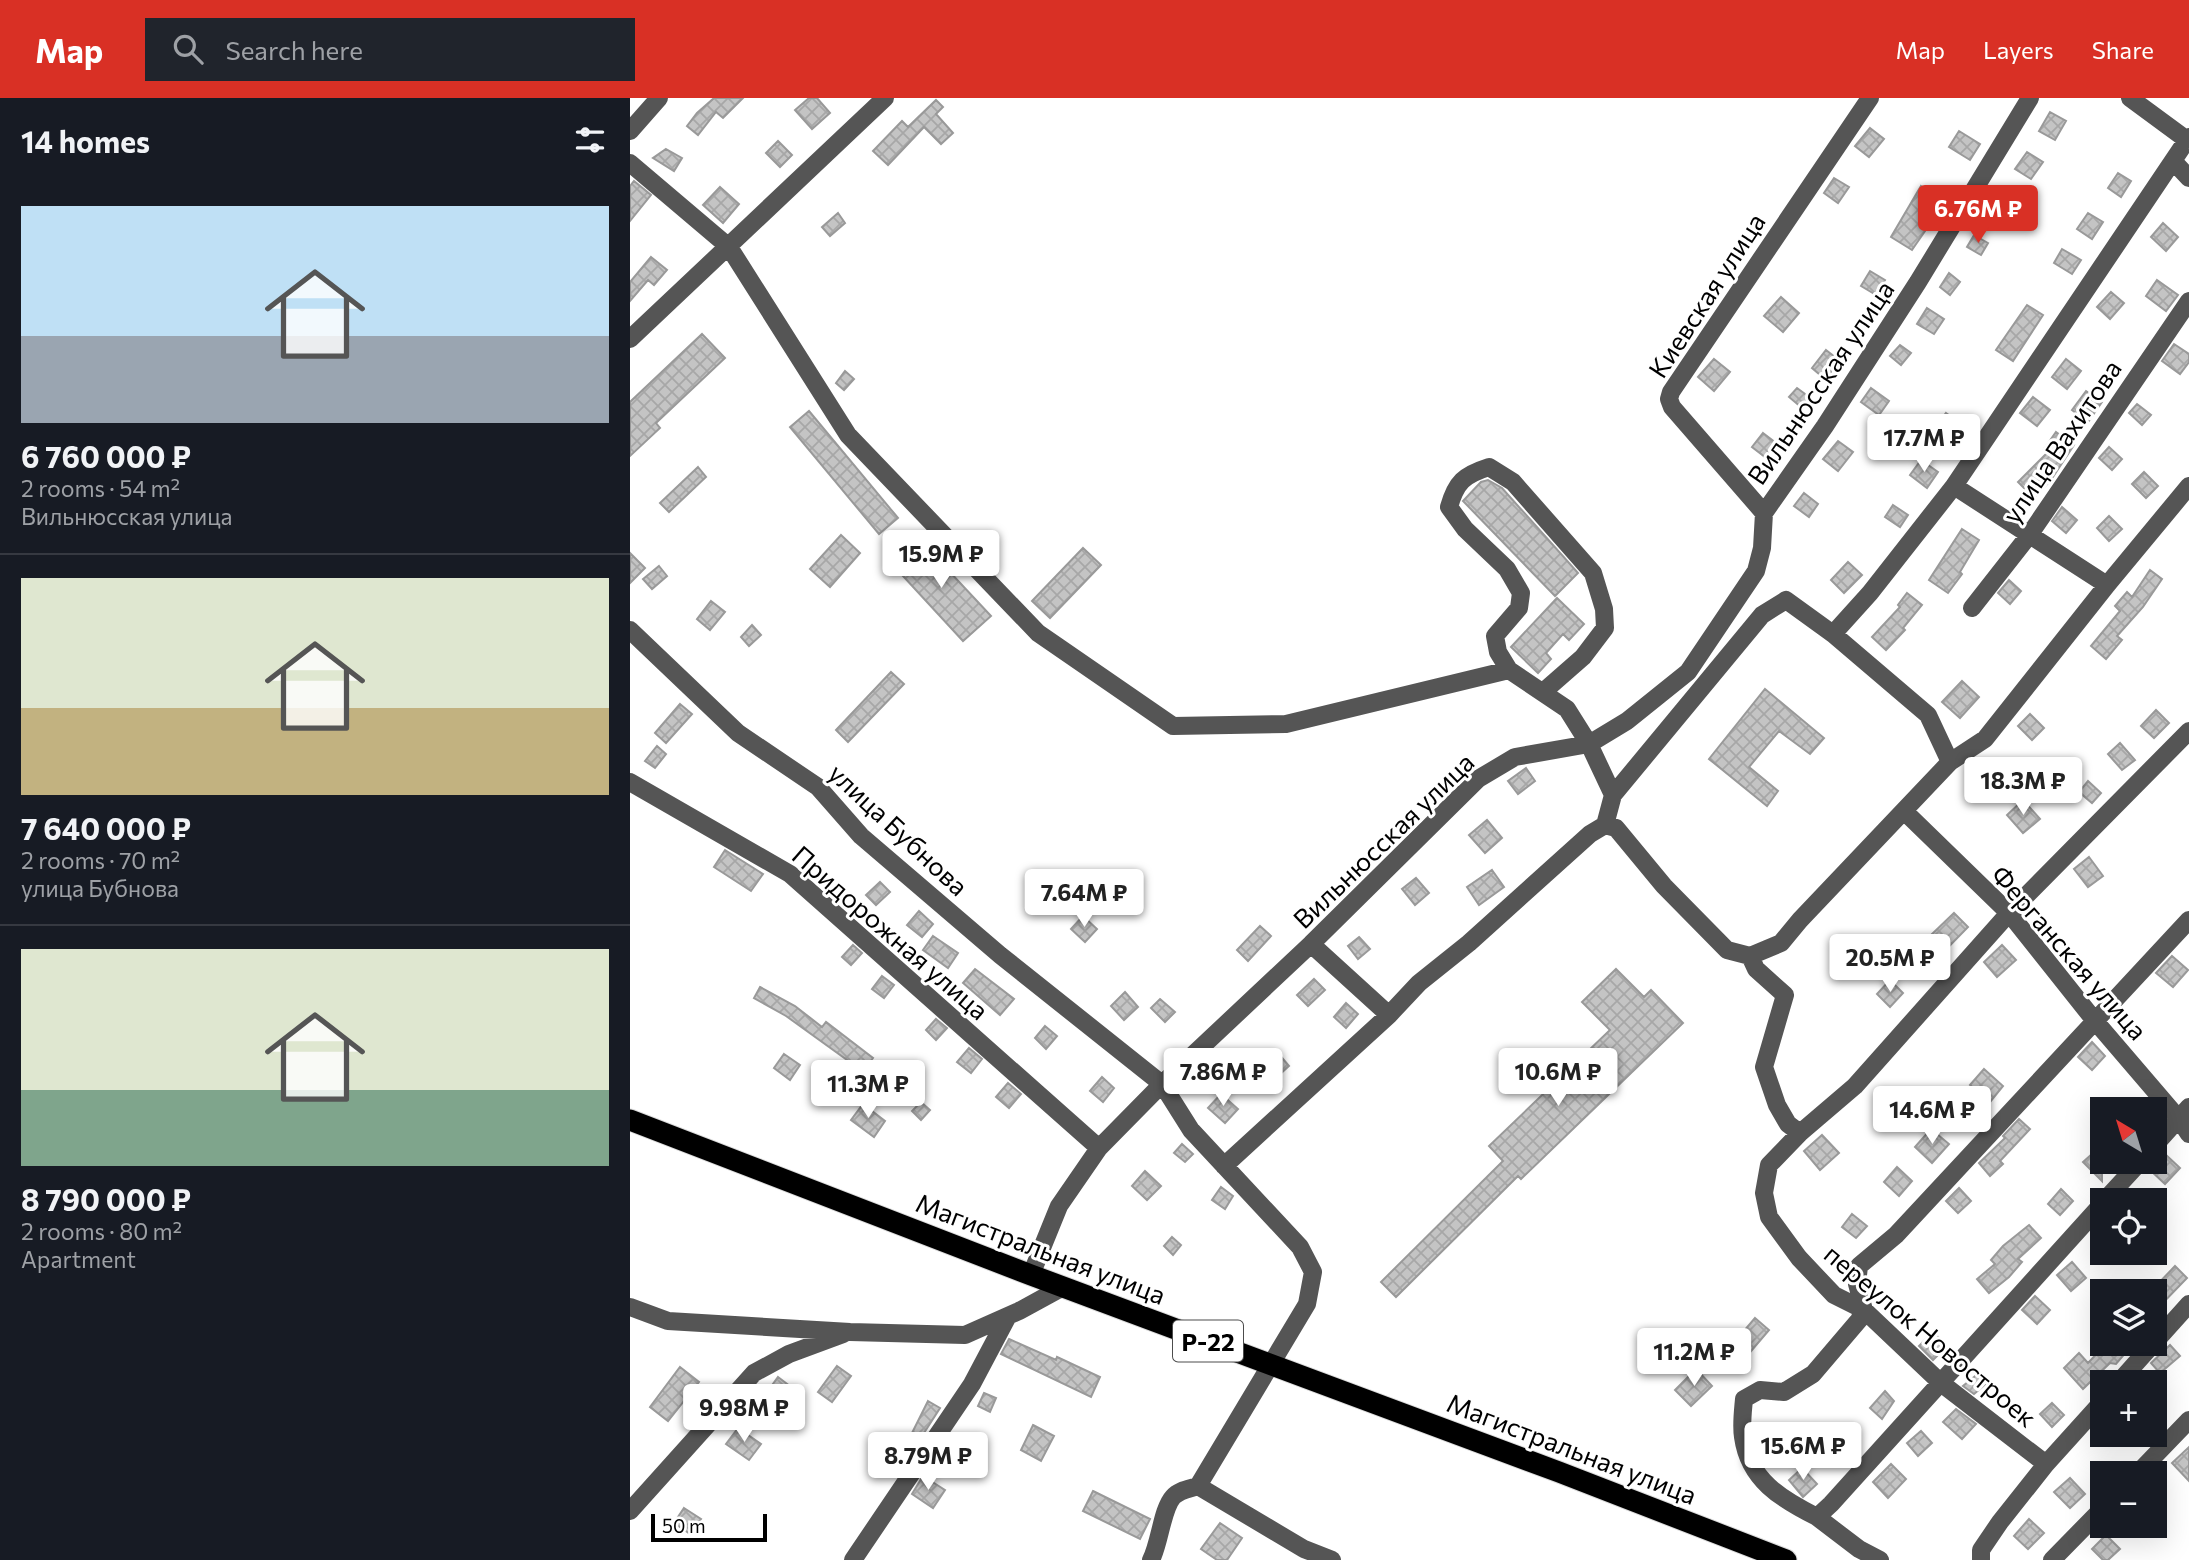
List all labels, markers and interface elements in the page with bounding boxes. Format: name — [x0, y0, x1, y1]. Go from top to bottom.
search box — [145, 18, 635, 81]
text: Map — [35, 29, 103, 70]
icon: search — [169, 30, 207, 68]
text: Search here — [225, 34, 363, 65]
text: Map — [1896, 35, 1945, 64]
text: Layers — [1983, 35, 2054, 64]
text: Share — [2092, 35, 2154, 64]
icon: filters — [571, 121, 609, 159]
text: 14 homes — [21, 122, 150, 159]
pin: 6.76M ₽ — [1913, 186, 2043, 245]
text: 6.76M ₽ — [1934, 194, 2022, 222]
street label: Киевская улица — [1641, 207, 1771, 383]
icon: home — [252, 251, 378, 377]
street label: Вильнюсская улица — [1740, 274, 1900, 490]
street label: улица Вахитова — [1995, 354, 2127, 528]
pin: 17.7M ₽ — [1859, 414, 1989, 474]
text: 17.7M ₽ — [1883, 423, 1965, 451]
text: 6 760 000 ₽ — [21, 437, 191, 474]
text: 2 rooms · 54 m² — [21, 474, 180, 502]
text: Вильнюсская улица — [21, 502, 232, 530]
pin: 15.9M ₽ — [876, 531, 1006, 590]
text: 15.9M ₽ — [898, 539, 984, 567]
icon: home — [252, 623, 378, 749]
street label: Вильнюсская улица — [1286, 746, 1480, 934]
street label: улица Бубнова — [823, 757, 975, 901]
pin: 18.3M ₽ — [1958, 758, 2088, 817]
text: 18.3M ₽ — [1980, 766, 2066, 794]
text: 7 640 000 ₽ — [21, 809, 191, 846]
street label: Придорожная улица — [787, 839, 995, 1025]
text: 2 rooms · 70 m² — [21, 846, 180, 874]
street label: Ферганская улица — [1986, 859, 2154, 1045]
pin: 7.64M ₽ — [1019, 870, 1149, 929]
text: улица Бубнова — [21, 874, 179, 902]
text: 7.64M ₽ — [1041, 878, 1127, 906]
pin: 20.5M ₽ — [1825, 934, 1955, 994]
text: 20.5M ₽ — [1845, 943, 1935, 971]
icon: home — [252, 994, 378, 1120]
pin: 7.86M ₽ — [1158, 1048, 1288, 1108]
pin: 10.6M ₽ — [1493, 1048, 1623, 1108]
text: 7.86M ₽ — [1180, 1057, 1266, 1085]
text: 10.6M ₽ — [1514, 1057, 1602, 1085]
pin: 11.3M ₽ — [803, 1060, 933, 1120]
text: 11.3M ₽ — [827, 1069, 909, 1097]
pin: 14.6M ₽ — [1867, 1086, 1997, 1146]
text: 14.6M ₽ — [1889, 1095, 1975, 1123]
north arrow — [2090, 1097, 2166, 1174]
map controls — [2090, 1097, 2167, 1538]
text: 8 790 000 ₽ — [21, 1180, 191, 1217]
street label: Магистральная улица — [912, 1186, 1170, 1310]
button: locate — [2090, 1188, 2167, 1265]
text: 2 rooms · 80 m² — [21, 1217, 182, 1245]
street label: переулок Новостроек — [1819, 1237, 2043, 1433]
text: Apartment — [21, 1245, 136, 1273]
button: layers — [2090, 1279, 2167, 1356]
road number: Р-22 — [1173, 1321, 1243, 1362]
pin: 11.2M ₽ — [1629, 1328, 1759, 1388]
text: 11.2M ₽ — [1653, 1337, 1735, 1365]
button: + — [2090, 1370, 2167, 1447]
pin: 9.98M ₽ — [679, 1384, 809, 1444]
street label: Магистральная улица — [1443, 1386, 1701, 1510]
text: 9.98M ₽ — [699, 1393, 789, 1421]
pin: 15.6M ₽ — [1738, 1422, 1868, 1482]
text: 15.6M ₽ — [1760, 1431, 1846, 1459]
pin: 8.79M ₽ — [863, 1432, 993, 1492]
text: 8.79M ₽ — [884, 1441, 972, 1469]
button: − — [2090, 1461, 2167, 1538]
scale bar — [651, 1511, 766, 1543]
text: 50 m — [662, 1514, 706, 1537]

